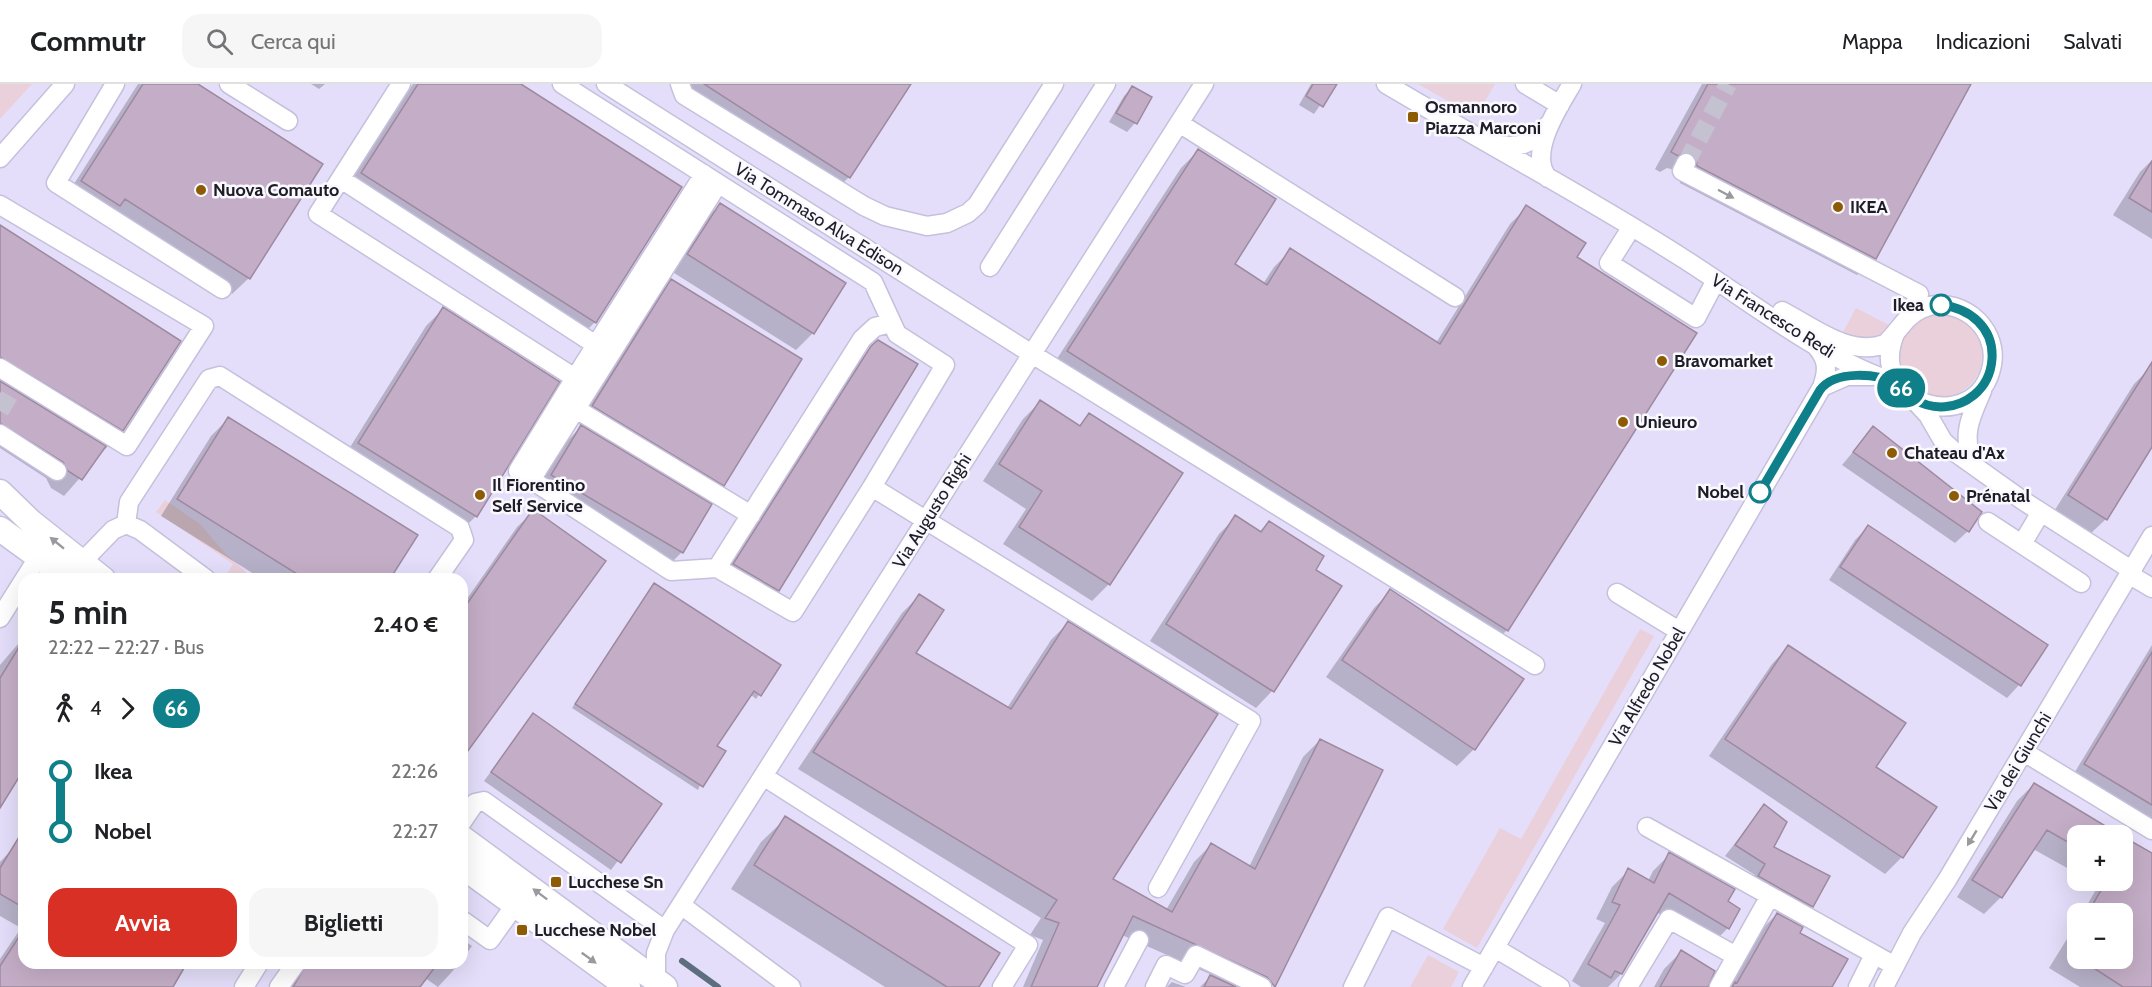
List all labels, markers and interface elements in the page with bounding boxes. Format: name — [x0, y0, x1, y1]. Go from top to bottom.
search box — [182, 14, 602, 68]
text: Commutr — [30, 24, 146, 58]
icon: search — [203, 25, 236, 58]
text: Cerca qui — [251, 28, 336, 55]
text: Mappa — [1842, 29, 1903, 54]
text: Indicazioni — [1936, 29, 2030, 54]
text: Salvati — [2063, 29, 2122, 54]
place label: Osmannoro Piazza Marconi — [1425, 96, 1541, 139]
marker: Osmannoro Piazza Marconi — [1406, 110, 1420, 124]
street label: Via Tommaso Alva Edison — [730, 158, 908, 280]
place label: Nuova Comauto — [213, 179, 339, 201]
marker: Nuova Comauto — [194, 183, 208, 197]
one-way arrow — [1717, 189, 1735, 199]
place label: IKEA — [1850, 196, 1889, 218]
marker: IKEA — [1831, 200, 1845, 214]
street label: Via Francesco Redi — [1707, 269, 1839, 363]
place label: Ikea — [1892, 294, 1924, 316]
marker: Ikea — [1930, 294, 1952, 316]
place label: Bravomarket — [1674, 350, 1773, 372]
marker: Bravomarket — [1655, 354, 1669, 368]
line badge: 66 — [1874, 368, 1928, 408]
text: 66 — [1889, 376, 1913, 401]
place label: Unieuro — [1635, 411, 1697, 433]
marker: Unieuro — [1616, 415, 1630, 429]
place label: Chateau d'Ax — [1904, 442, 2005, 464]
marker: Chateau d'Ax — [1885, 446, 1899, 460]
street label: Via Augusto Righi — [888, 449, 976, 573]
place label: Il Fiorentino Self Service — [492, 474, 585, 517]
place label: Nobel — [1697, 481, 1744, 503]
marker: Nobel — [1749, 481, 1771, 503]
place label: Prénatal — [1966, 485, 2031, 507]
marker: Il Fiorentino Self Service — [473, 488, 487, 502]
marker: Prénatal — [1947, 489, 1961, 503]
one-way arrow — [49, 536, 65, 549]
text: 5 min — [48, 592, 128, 632]
text: 2.40 € — [373, 611, 438, 638]
street label: Via Alfredo Nobel — [1604, 623, 1690, 750]
text: 22:22 – 22:27 · Bus — [48, 635, 204, 659]
icon: walk — [48, 692, 81, 725]
icon: forward — [111, 692, 144, 725]
text: 4 — [90, 696, 102, 720]
text: 66 — [165, 696, 188, 721]
street label: Via dei Giunchi — [1980, 708, 2056, 816]
text: Ikea — [94, 758, 133, 785]
text: 22:26 — [391, 759, 438, 783]
text: Nobel — [94, 818, 151, 845]
text: 22:27 — [392, 819, 438, 843]
map controls — [2067, 825, 2133, 969]
button: + — [2067, 825, 2133, 891]
one-way arrow — [1967, 830, 1977, 847]
place label: Lucchese Sn — [568, 871, 664, 893]
marker: Lucchese Sn — [549, 875, 563, 889]
button: Avvia — [48, 888, 237, 957]
button: Biglietti — [249, 888, 438, 957]
one-way arrow — [532, 889, 547, 901]
button: − — [2067, 903, 2133, 969]
place label: Lucchese Nobel — [534, 919, 657, 941]
marker: Lucchese Nobel — [515, 923, 529, 937]
one-way arrow — [580, 952, 596, 964]

